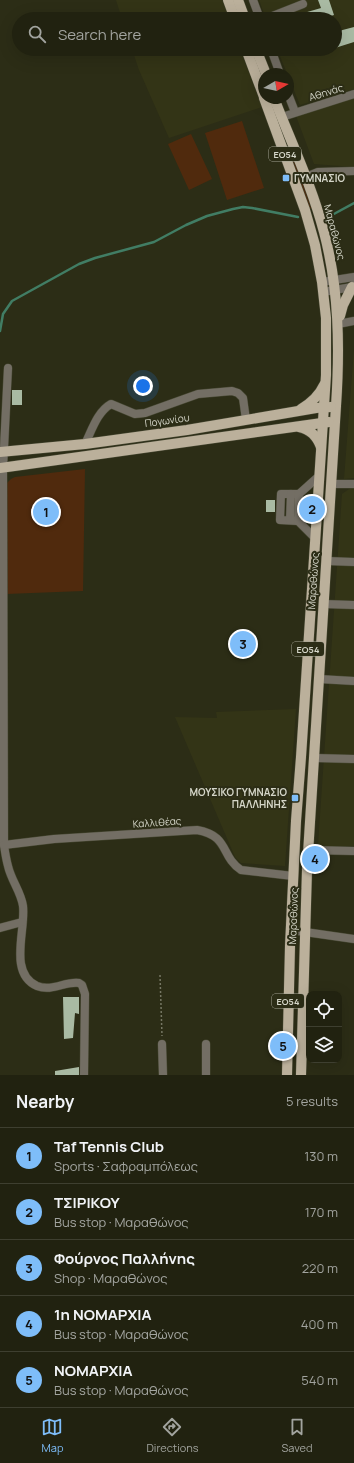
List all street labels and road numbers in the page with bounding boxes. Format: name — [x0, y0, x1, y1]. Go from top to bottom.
street label: Αθηνάς — [307, 80, 345, 104]
road number: ΕΟ54 — [269, 147, 301, 161]
street label: Μαραθώνος — [321, 203, 349, 262]
street label: Πογωνίου — [144, 410, 191, 430]
street label: Μαραθώνος — [304, 552, 322, 610]
road number: ΕΟ54 — [292, 642, 324, 656]
street label: Καλλιθέας — [132, 813, 182, 831]
street label: Μαραθώνος — [285, 887, 301, 945]
road number: ΕΟ54 — [272, 994, 304, 1008]

